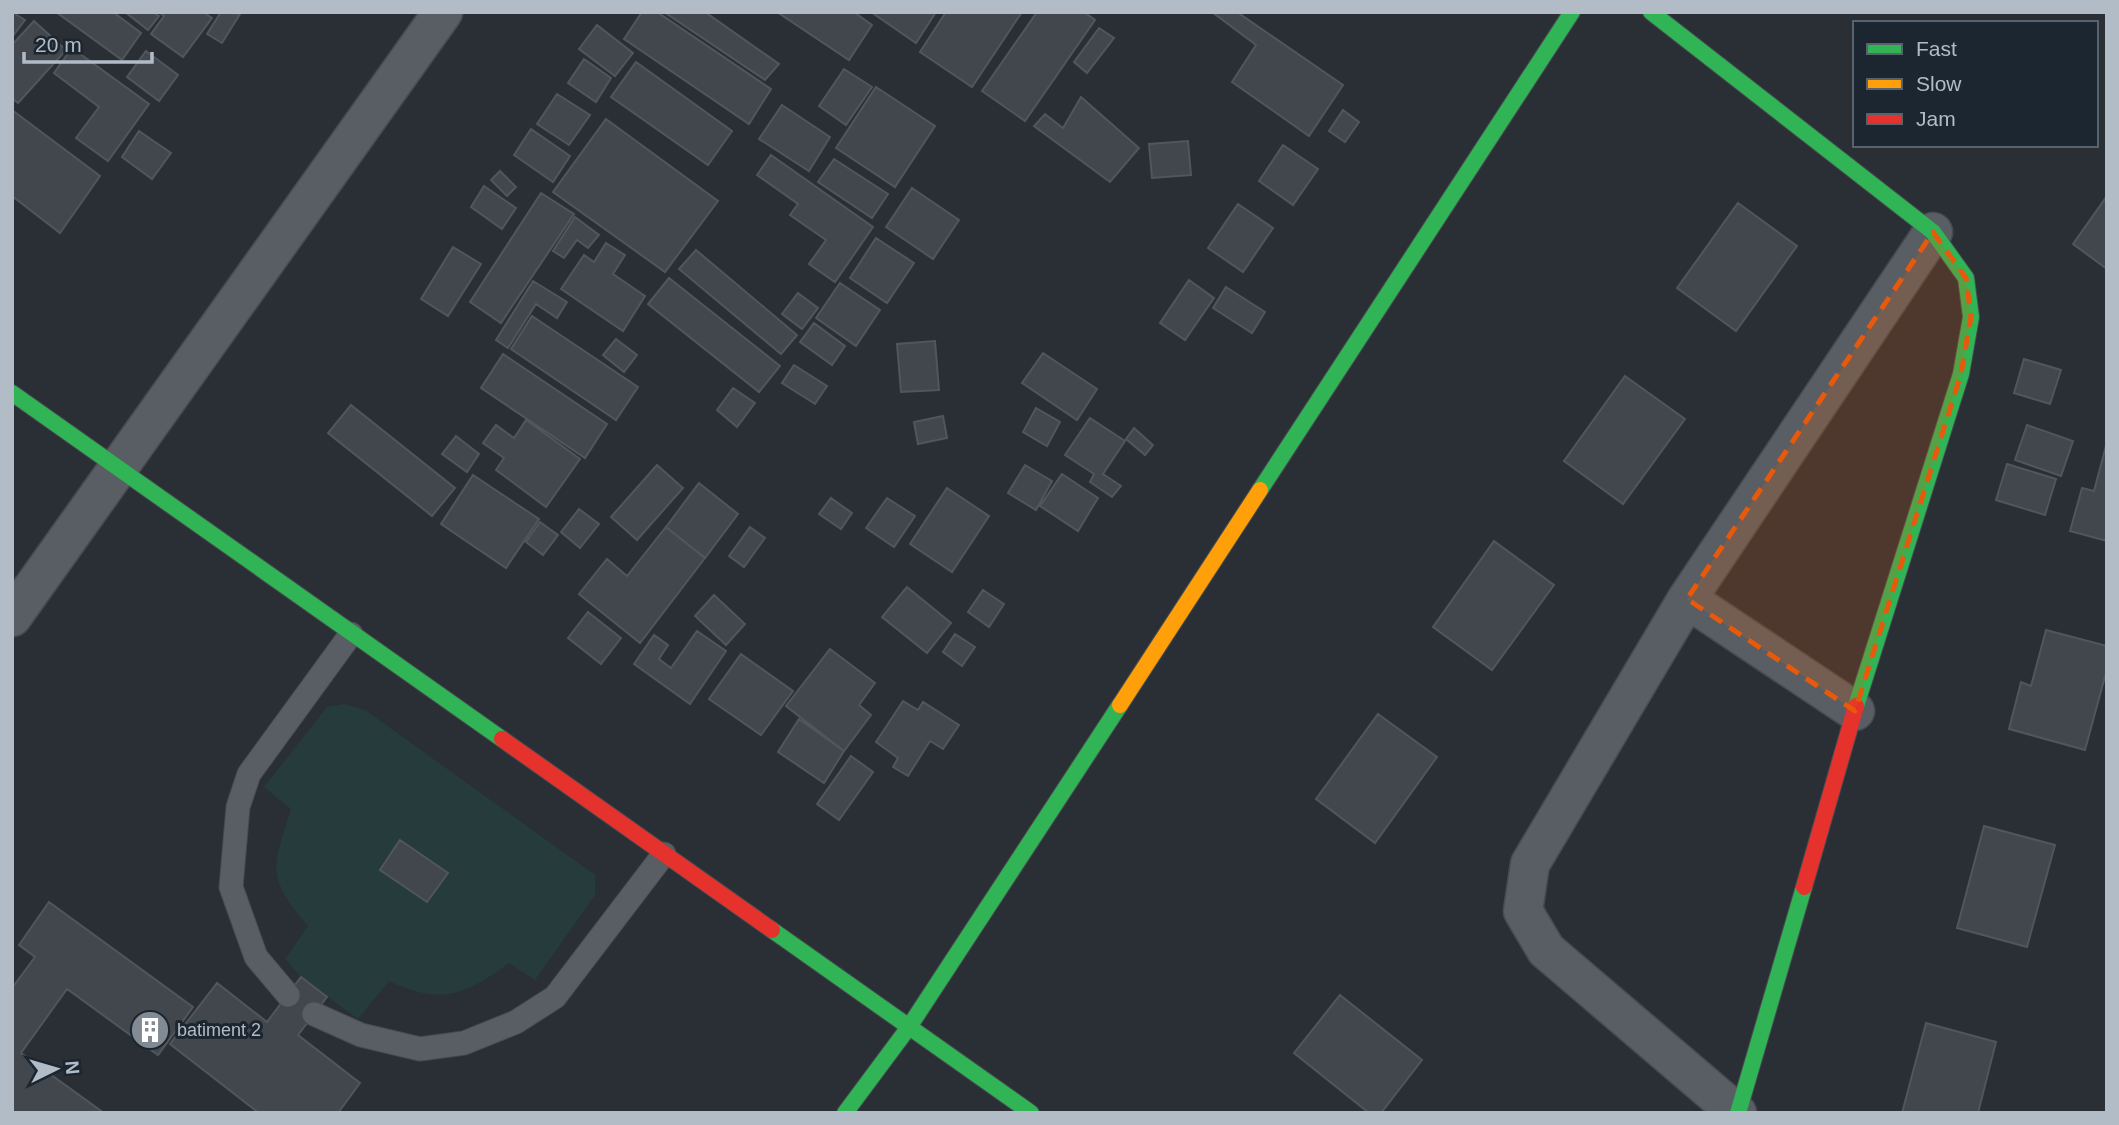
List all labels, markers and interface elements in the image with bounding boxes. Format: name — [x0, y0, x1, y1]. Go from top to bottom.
scale bar — [24, 21, 152, 65]
legend — [1853, 21, 2098, 147]
text: 20 m — [35, 33, 82, 56]
text: Fast — [1916, 37, 1957, 60]
text: Slow — [1916, 72, 1962, 95]
text: Jam — [1916, 107, 1956, 130]
building icon: batiment 2 — [129, 1009, 171, 1051]
place label: batiment 2 — [177, 1020, 261, 1040]
north arrow — [21, 1034, 91, 1104]
text: N — [61, 1060, 83, 1075]

